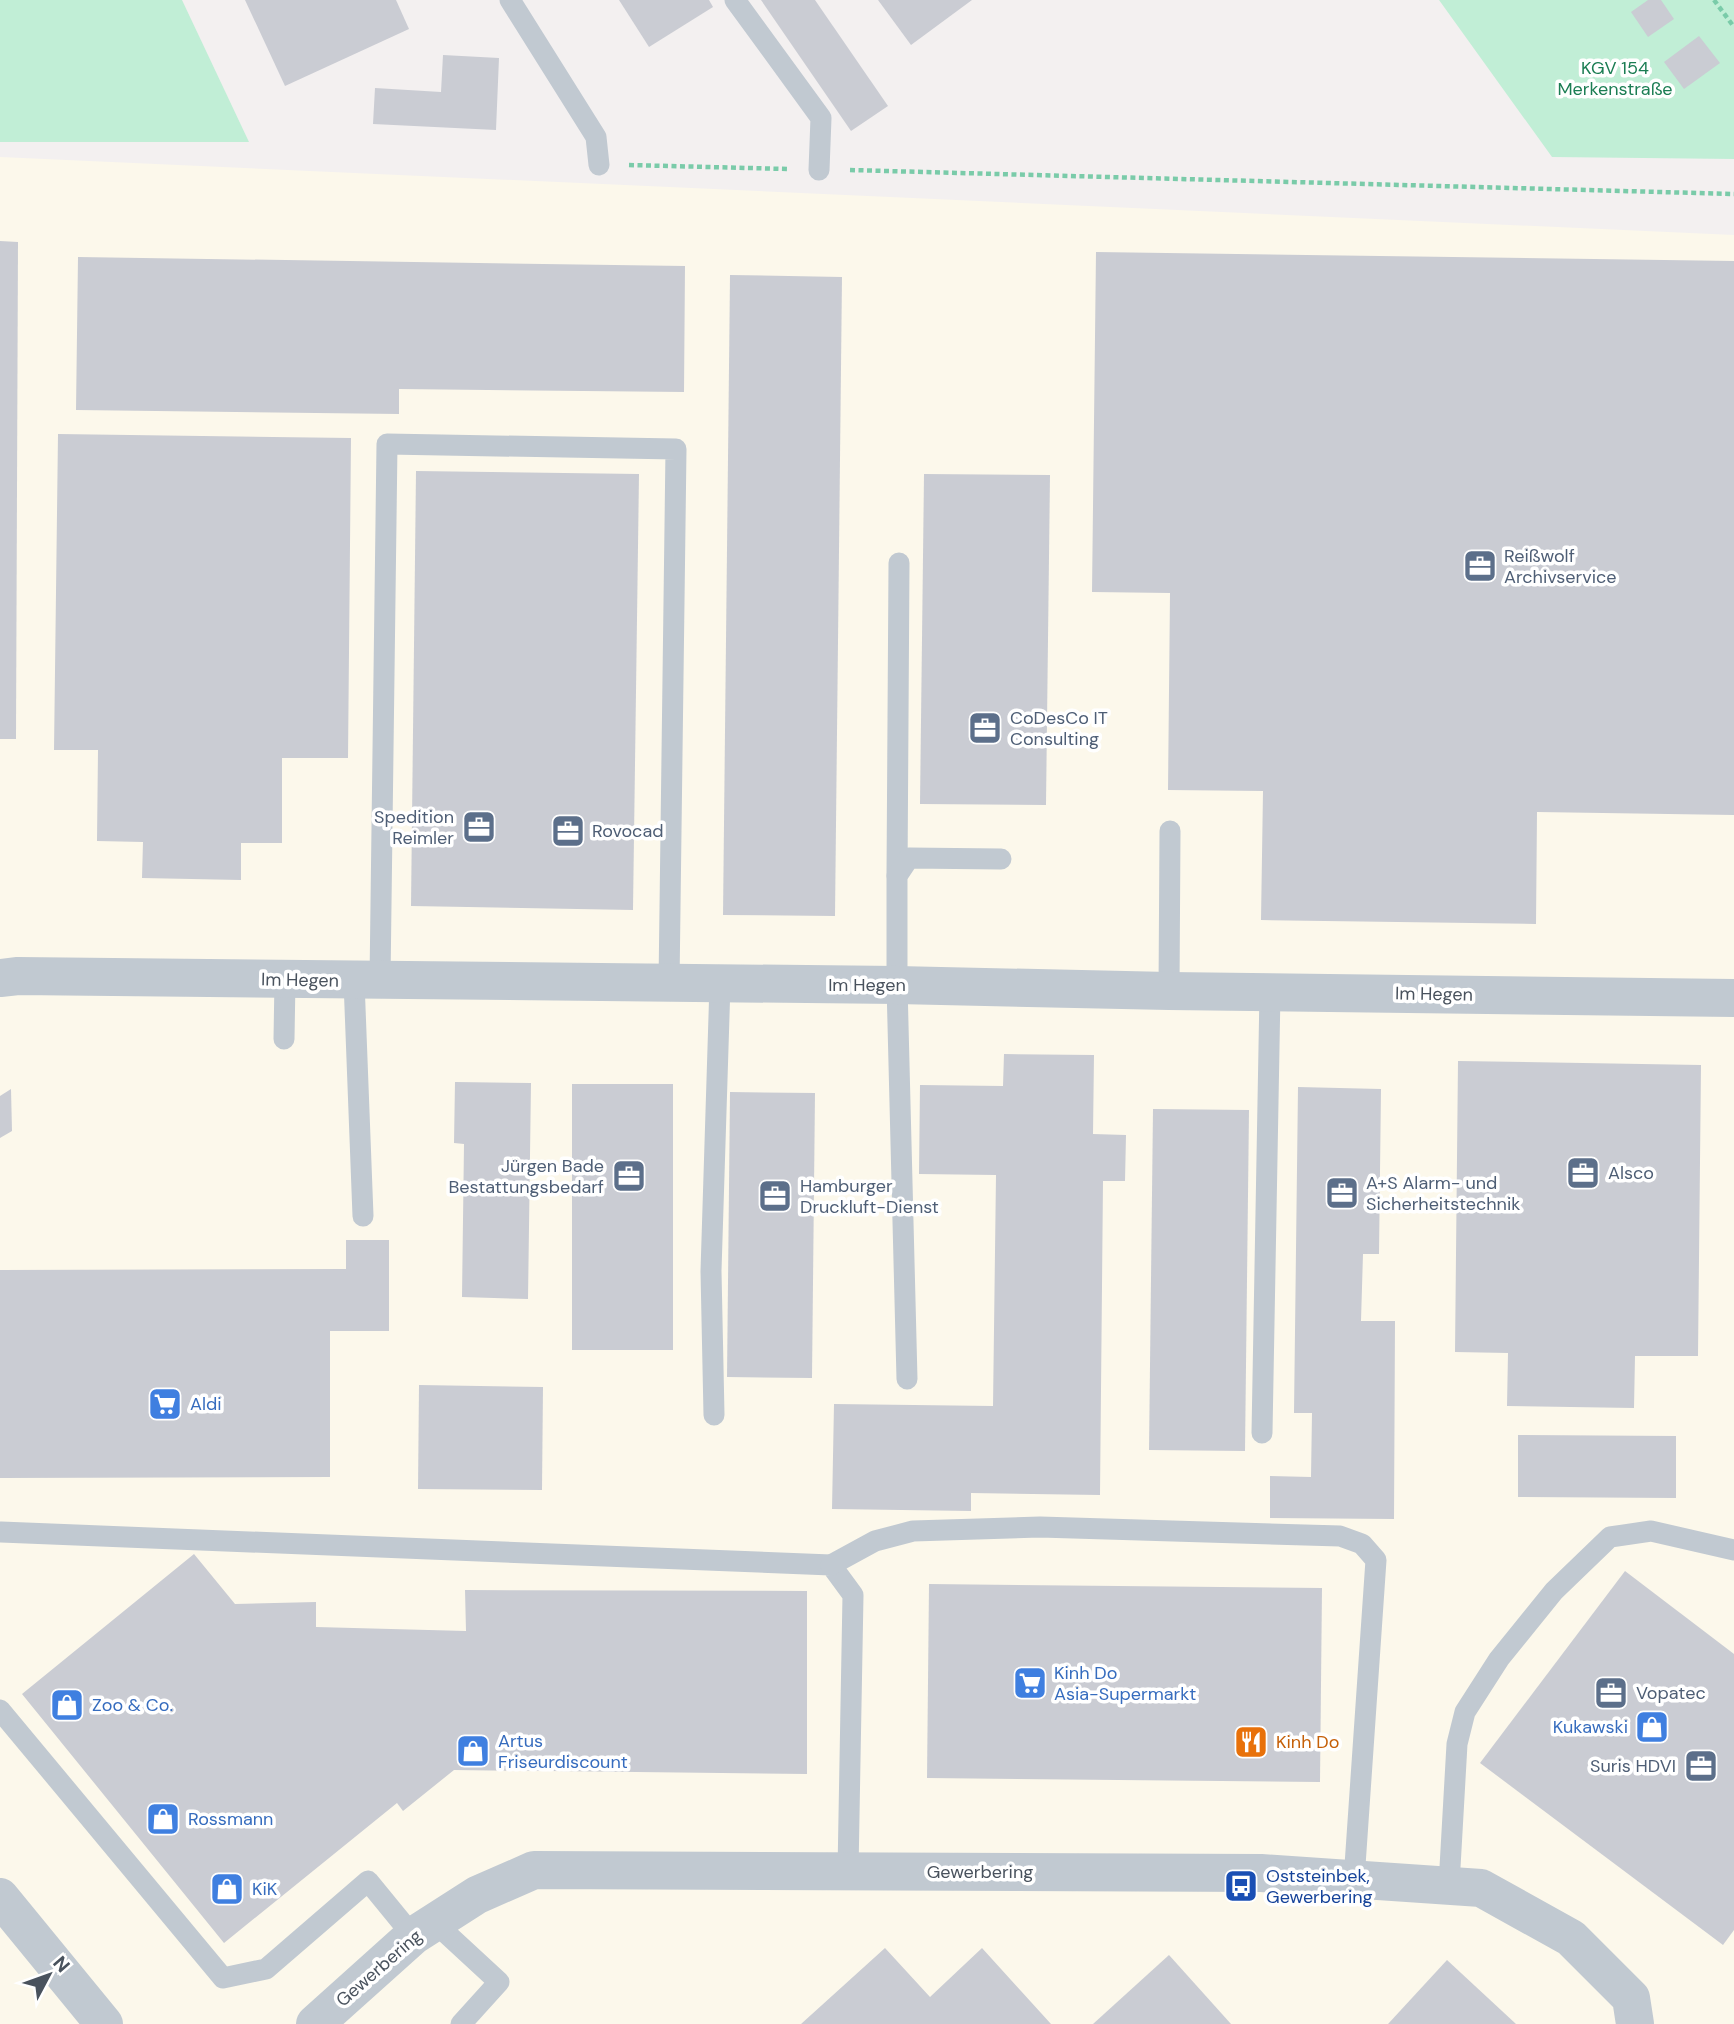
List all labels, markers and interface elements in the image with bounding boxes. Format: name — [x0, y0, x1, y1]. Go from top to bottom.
park label: KGV 154 Merkenstraße — [1557, 56, 1673, 101]
place label: Reißwolf Archivservice — [1504, 544, 1617, 589]
office icon: Reißwolf Archivservice — [1461, 547, 1499, 585]
place label: CoDesCo IT Consulting — [1010, 706, 1108, 751]
office icon: CoDesCo IT Consulting — [966, 709, 1004, 747]
place label: Spedition Reimler — [374, 805, 454, 850]
office icon: Spedition Reimler — [460, 808, 498, 846]
office icon: Rovocad — [549, 812, 587, 850]
place label: Rovocad — [592, 819, 663, 843]
street label: Im Hegen — [261, 967, 339, 993]
street label: Im Hegen — [828, 973, 906, 997]
street label: Im Hegen — [1395, 981, 1473, 1007]
place label: Jürgen Bade Bestattungsbedarf — [448, 1154, 604, 1199]
office icon: Alsco — [1564, 1154, 1602, 1192]
office icon: Jürgen Bade Bestattungsbedarf — [610, 1157, 648, 1195]
place label: Alsco — [1608, 1161, 1654, 1185]
place label: A+S Alarm- und Sicherheitstechnik — [1366, 1171, 1520, 1216]
place label: Hamburger Druckluft-Dienst — [800, 1174, 939, 1219]
office icon: A+S Alarm- und Sicherheitstechnik — [1323, 1174, 1361, 1212]
office icon: Hamburger Druckluft-Dienst — [756, 1177, 794, 1215]
supermarket icon: Aldi — [146, 1385, 184, 1423]
place label: Aldi — [190, 1392, 222, 1416]
place label: Kinh Do Asia-Supermarkt — [1054, 1661, 1196, 1706]
supermarket icon: Kinh Do Asia-Supermarkt — [1011, 1664, 1049, 1702]
office icon: Vopatec — [1592, 1674, 1630, 1712]
place label: Vopatec — [1636, 1681, 1706, 1705]
shop icon: Zoo & Co. — [48, 1686, 86, 1724]
place label: Zoo & Co. — [92, 1693, 173, 1717]
shop icon: Kukawski — [1633, 1708, 1671, 1746]
place label: Kukawski — [1553, 1715, 1628, 1739]
restaurant icon: Kinh Do — [1232, 1723, 1270, 1761]
place label: Artus Friseurdiscount — [498, 1729, 628, 1774]
place label: Kinh Do — [1276, 1730, 1339, 1754]
shop icon: Artus Friseurdiscount — [454, 1732, 492, 1770]
office icon: Suris HDVI — [1682, 1747, 1720, 1785]
place label: Suris HDVI — [1590, 1754, 1676, 1778]
shop icon: Rossmann — [144, 1800, 182, 1838]
place label: Rossmann — [188, 1807, 273, 1831]
street label: Gewerbering — [927, 1860, 1033, 1884]
place label: Oststeinbek, Gewerbering — [1266, 1864, 1373, 1909]
bus stop icon: Oststeinbek, Gewerbering — [1222, 1867, 1260, 1905]
shop icon: KiK — [208, 1870, 246, 1908]
place label: KiK — [252, 1877, 278, 1901]
street label: Gewerbering — [331, 1924, 427, 2012]
north arrow — [14, 1940, 84, 2010]
text: N — [47, 1951, 75, 1978]

